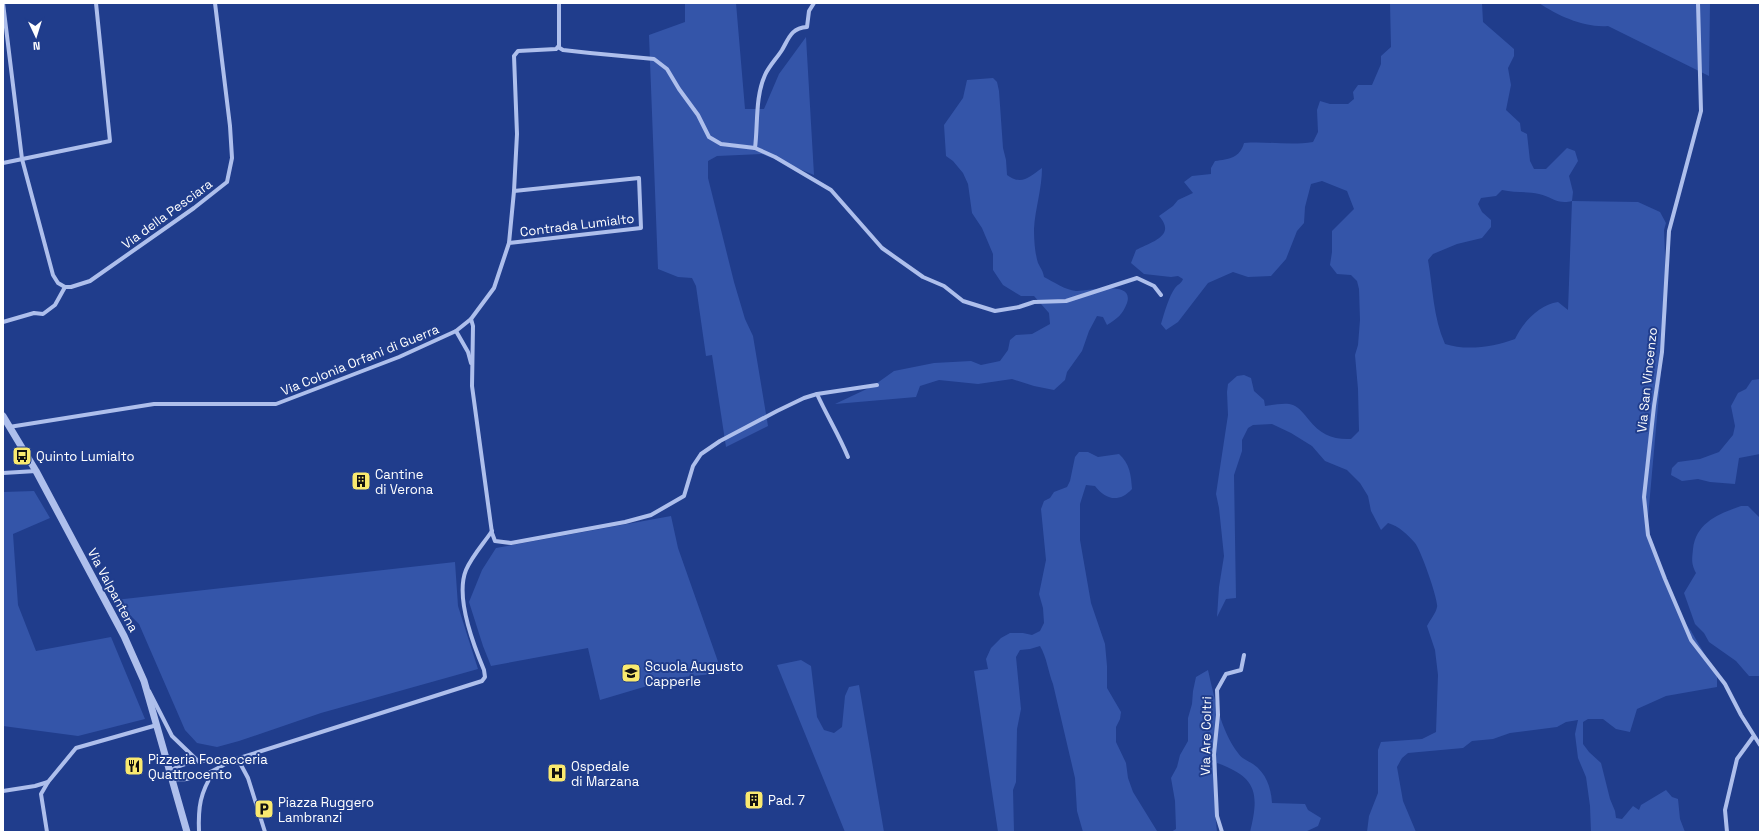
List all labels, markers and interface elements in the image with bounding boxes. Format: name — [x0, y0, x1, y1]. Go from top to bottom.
north arrow — [16, 16, 56, 56]
text: N — [33, 39, 41, 53]
street label: Via della Pesciara — [118, 175, 216, 253]
street label: Contrada Lumialto — [519, 210, 635, 240]
street label: Via Colonia Orfani di Guerra — [278, 320, 442, 400]
street label: Via San Vincenzo — [1633, 326, 1661, 434]
bus stop icon: Quinto Lumialto — [11, 445, 33, 467]
place label: Quinto Lumialto — [36, 448, 135, 465]
place label: Cantine di Verona — [375, 466, 434, 498]
building icon: Cantine di Verona — [350, 470, 372, 492]
street label: Via Valpantena — [84, 545, 142, 635]
place label: Scuola Augusto Capperle — [645, 658, 744, 690]
school or university icon: Scuola Augusto Capperle — [620, 662, 642, 684]
street label: Via Are Coltri — [1197, 696, 1215, 776]
place label: Pizzeria Focacceria Quattrocento — [148, 751, 268, 783]
restaurant icon: Pizzeria Focacceria Quattrocento — [123, 755, 145, 777]
place label: Ospedale di Marzana — [571, 758, 640, 790]
hospital icon: Ospedale di Marzana — [546, 762, 568, 784]
building icon: Pad. 7 — [743, 789, 765, 811]
place label: Pad. 7 — [768, 792, 805, 809]
place label: Piazza Ruggero Lambranzi — [278, 794, 374, 826]
parking icon: Piazza Ruggero Lambranzi — [253, 798, 275, 820]

